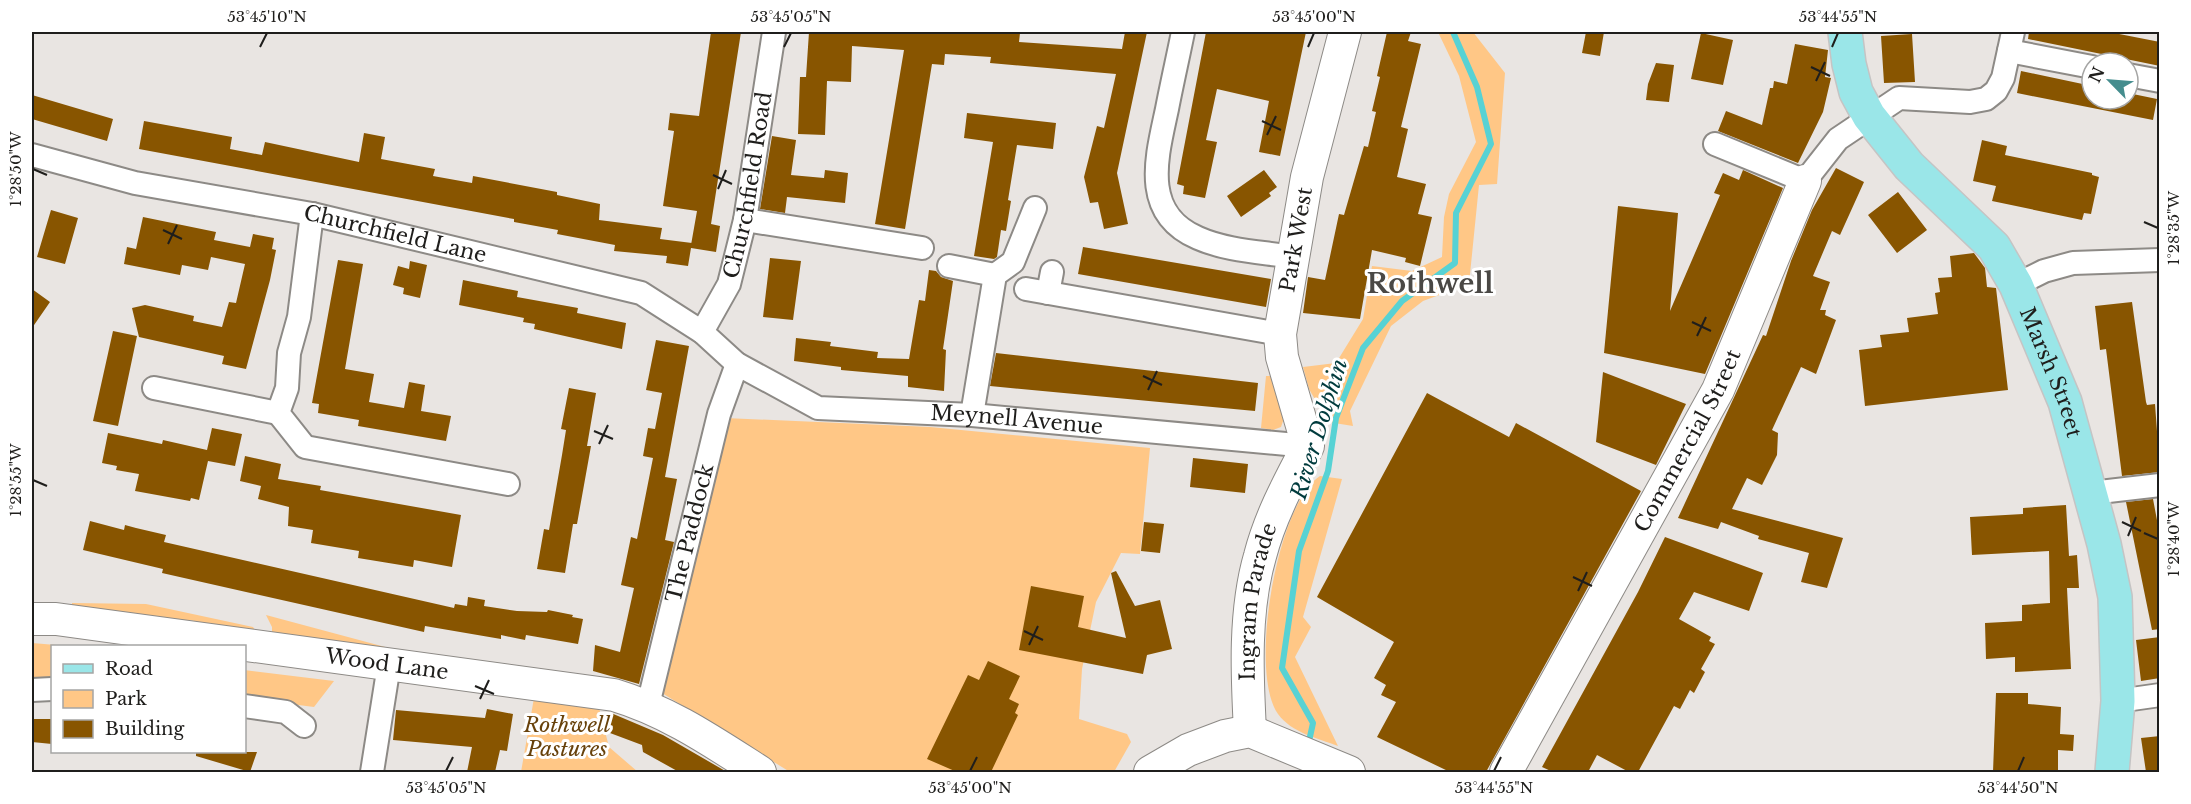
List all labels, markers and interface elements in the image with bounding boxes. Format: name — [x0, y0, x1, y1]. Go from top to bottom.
text: 53°45'10"N — [227, 7, 307, 26]
text: 53°45'05"N — [750, 7, 832, 26]
text: 53°45'00"N — [1272, 7, 1356, 26]
text: 53°44'55"N — [1799, 7, 1877, 26]
north arrow — [2080, 51, 2140, 111]
text: N — [2084, 64, 2109, 86]
street label: Churchfield Road — [718, 90, 778, 281]
text: 1°28'50"W — [6, 131, 25, 207]
street label: Park West — [1274, 185, 1318, 294]
text: 1°28'35"W — [2164, 190, 2183, 265]
street label: Churchfield Lane — [301, 199, 489, 268]
district label: Rothwell — [1366, 267, 1494, 300]
street label: Marsh Street — [2014, 303, 2087, 441]
street label: Commercial Street — [1629, 345, 1747, 537]
water label: River Dolphin — [1285, 355, 1353, 503]
street label: Meynell Avenue — [930, 400, 1104, 440]
text: 1°28'55"W — [6, 443, 25, 517]
street label: The Paddock — [661, 461, 719, 605]
text: 1°28'40"W — [2164, 501, 2183, 577]
street label: Ingram Parade — [1235, 519, 1283, 681]
street label: Wood Lane — [323, 643, 450, 685]
legend — [51, 645, 246, 753]
text: Road — [105, 658, 153, 680]
text: Park — [105, 688, 147, 710]
park label: Rothwell Pastures — [523, 712, 611, 762]
text: Building — [105, 718, 184, 740]
text: 53°45'05"N — [405, 778, 487, 797]
text: 53°45'00"N — [928, 778, 1012, 797]
text: 53°44'55"N — [1455, 778, 1533, 797]
text: 53°44'50"N — [1978, 778, 2058, 797]

